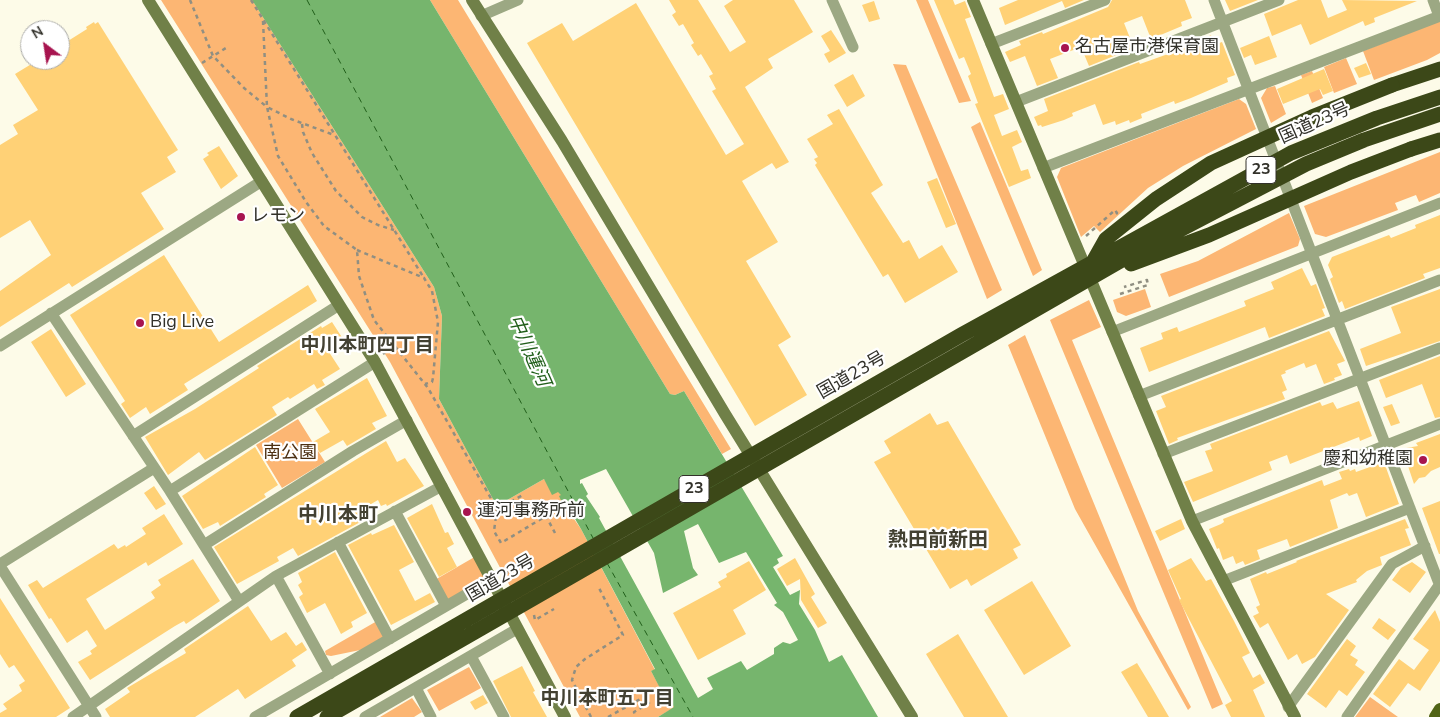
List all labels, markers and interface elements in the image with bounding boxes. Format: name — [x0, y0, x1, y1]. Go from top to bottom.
north arrow — [20, 20, 70, 70]
text: N — [28, 22, 47, 43]
place label: 名古屋市港保育園 — [1075, 37, 1219, 59]
marker: 名古屋市港保育園 — [1059, 42, 1071, 54]
street label: 国道23号 — [1276, 99, 1354, 149]
road number: 23 — [1246, 156, 1276, 184]
place label: レモン — [251, 206, 305, 228]
marker: レモン — [235, 211, 247, 223]
place label: Big Live — [150, 312, 214, 334]
water label: 中川運河 — [502, 312, 554, 390]
marker: Big Live — [134, 317, 146, 329]
district label: 中川本町四丁目 — [301, 335, 433, 357]
street label: 国道23号 — [814, 348, 890, 404]
park label: 南公園 — [263, 443, 317, 465]
place label: 慶和幼稚園 — [1323, 449, 1413, 471]
marker: 慶和幼稚園 — [1417, 454, 1429, 466]
road number: 23 — [679, 476, 709, 502]
place label: 運河事務所前 — [477, 501, 585, 523]
district label: 中川本町 — [298, 504, 378, 528]
marker: 運河事務所前 — [461, 506, 473, 518]
district label: 熱田前新田 — [888, 529, 988, 553]
street label: 国道23号 — [463, 551, 539, 607]
district label: 中川本町五丁目 — [541, 688, 673, 710]

